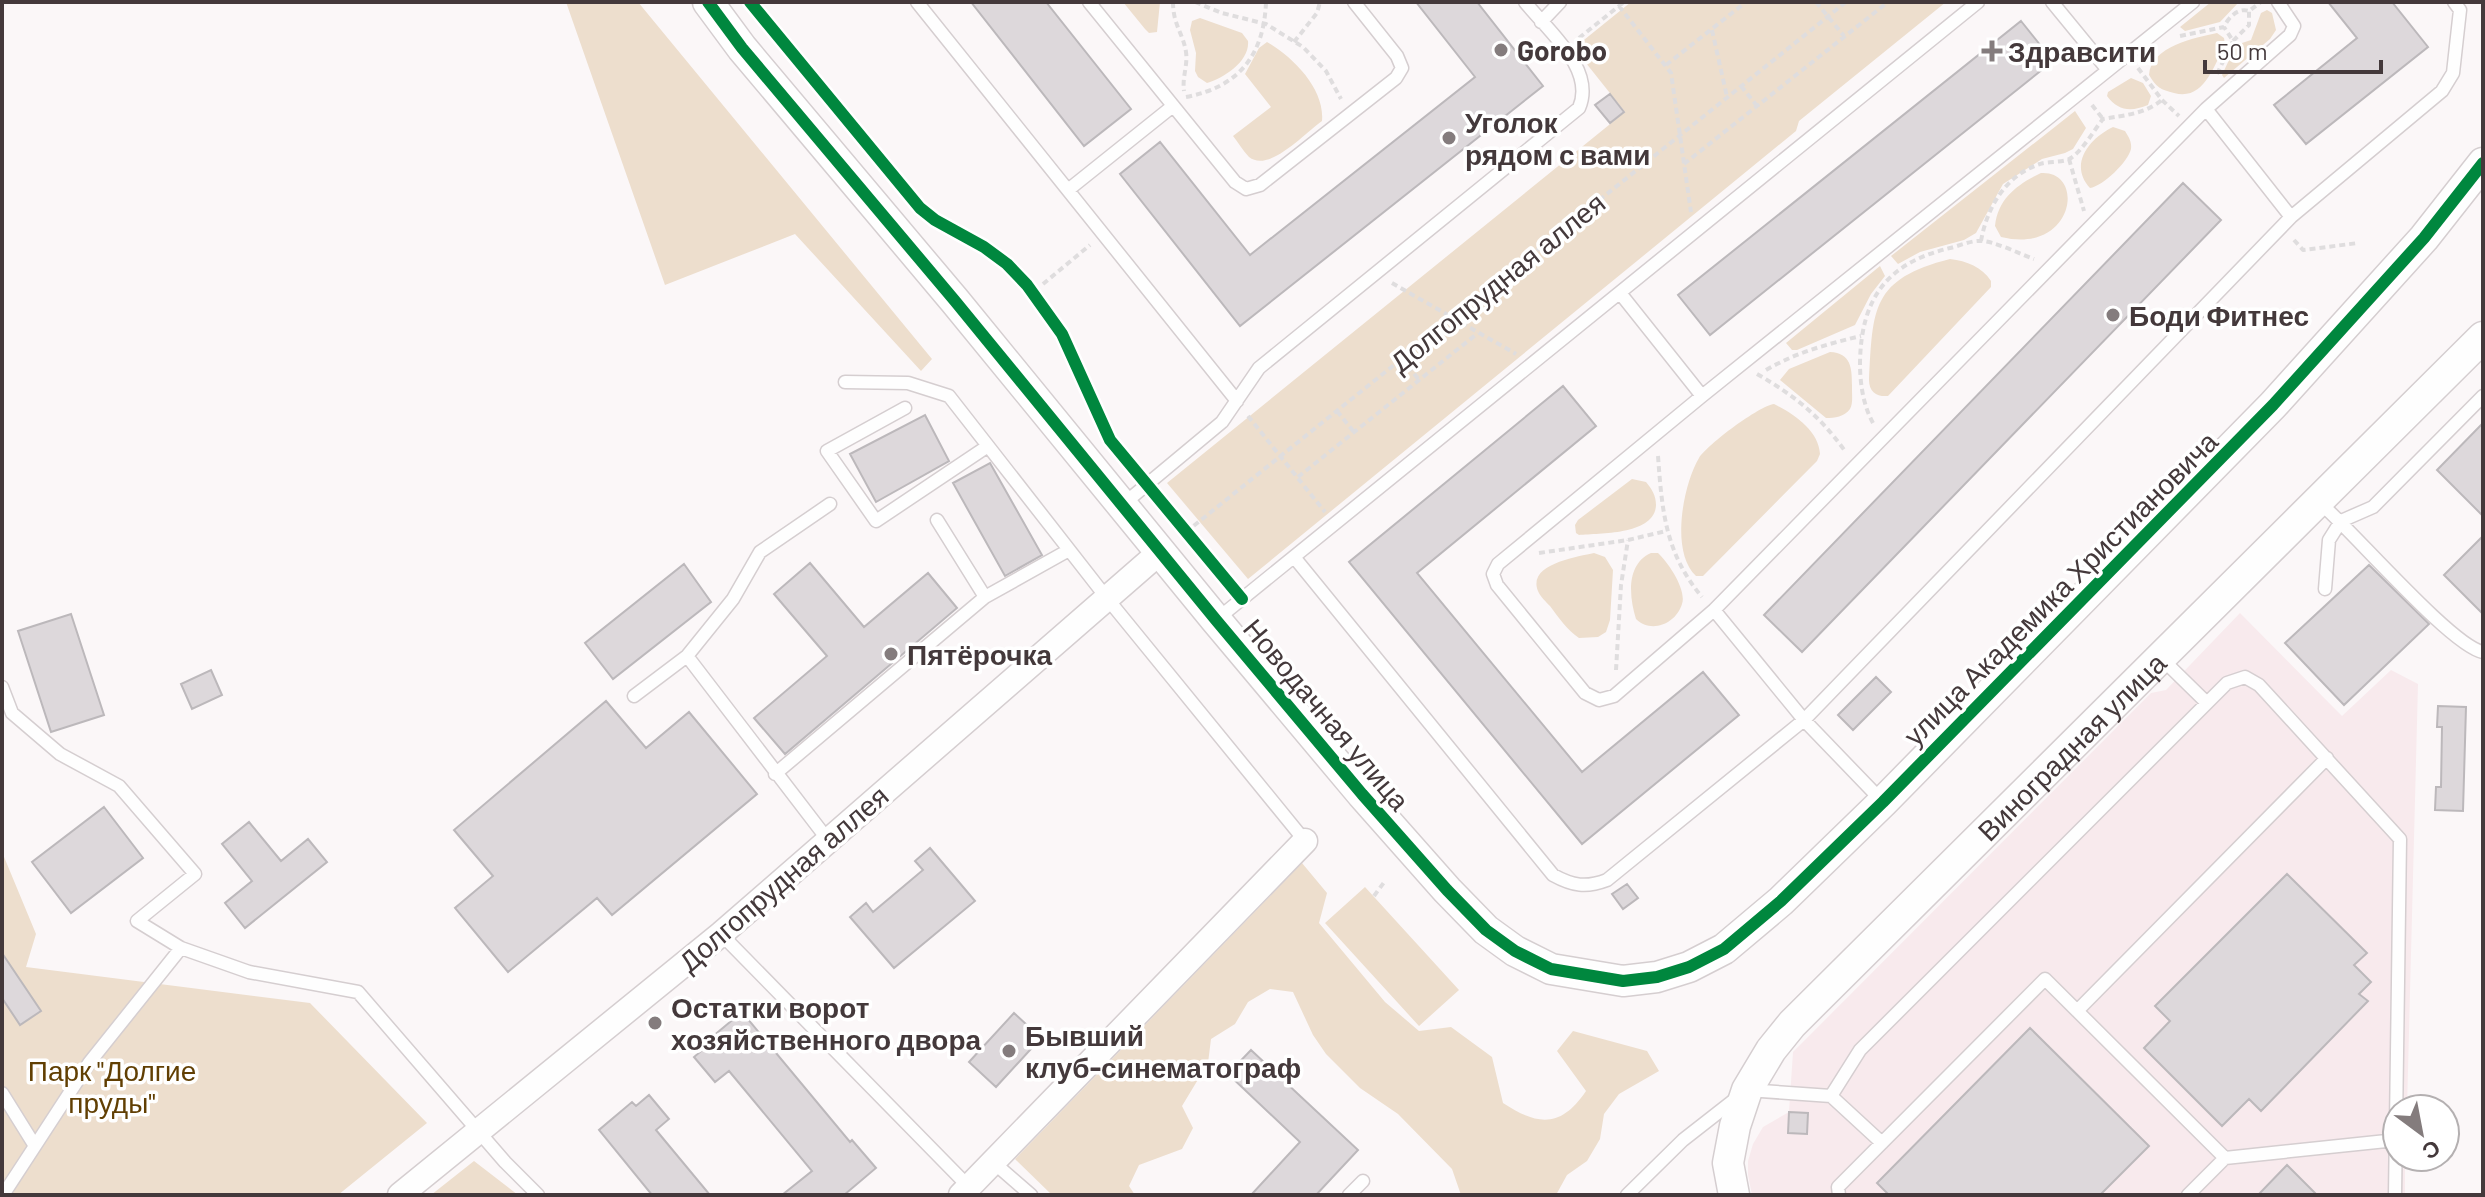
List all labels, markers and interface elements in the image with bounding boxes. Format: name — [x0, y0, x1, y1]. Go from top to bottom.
scale bar — [2205, 24, 2381, 74]
place label: Gorobo — [1517, 33, 1607, 67]
place label: Здравсити — [2008, 34, 2156, 68]
text: 50 m — [2217, 36, 2268, 65]
marker: Gorobo — [1492, 41, 1510, 59]
marker: Здравсити — [1983, 42, 2001, 60]
place label: Уголок рядом с вами — [1465, 105, 1650, 171]
marker: Уголок рядом с вами — [1440, 129, 1458, 147]
street label: Долгопрудная аллея — [1383, 185, 1611, 379]
place label: Боди Фитнес — [2129, 298, 2309, 332]
marker: Боди Фитнес — [2104, 306, 2122, 324]
street label: улица Академика Христиановича — [1896, 424, 2224, 752]
street label: Новодачная улица — [1237, 611, 1417, 817]
place label: Пятёрочка — [907, 637, 1053, 671]
marker: Пятёрочка — [882, 645, 900, 663]
street label: Виноградная улица — [1970, 645, 2173, 847]
street label: Долгопрудная аллея — [671, 778, 895, 978]
place label: Остатки ворот хозяйственного двора — [671, 990, 982, 1056]
marker: Остатки ворот хозяйственного двора — [646, 1014, 664, 1032]
place label: Бывший клуб-синематограф — [1025, 1018, 1301, 1084]
marker: Бывший клуб-синематограф — [1000, 1042, 1018, 1060]
park label: Парк "Долгие пруды" — [28, 1053, 196, 1119]
north arrow — [2381, 1093, 2461, 1173]
text: С — [2418, 1136, 2446, 1166]

